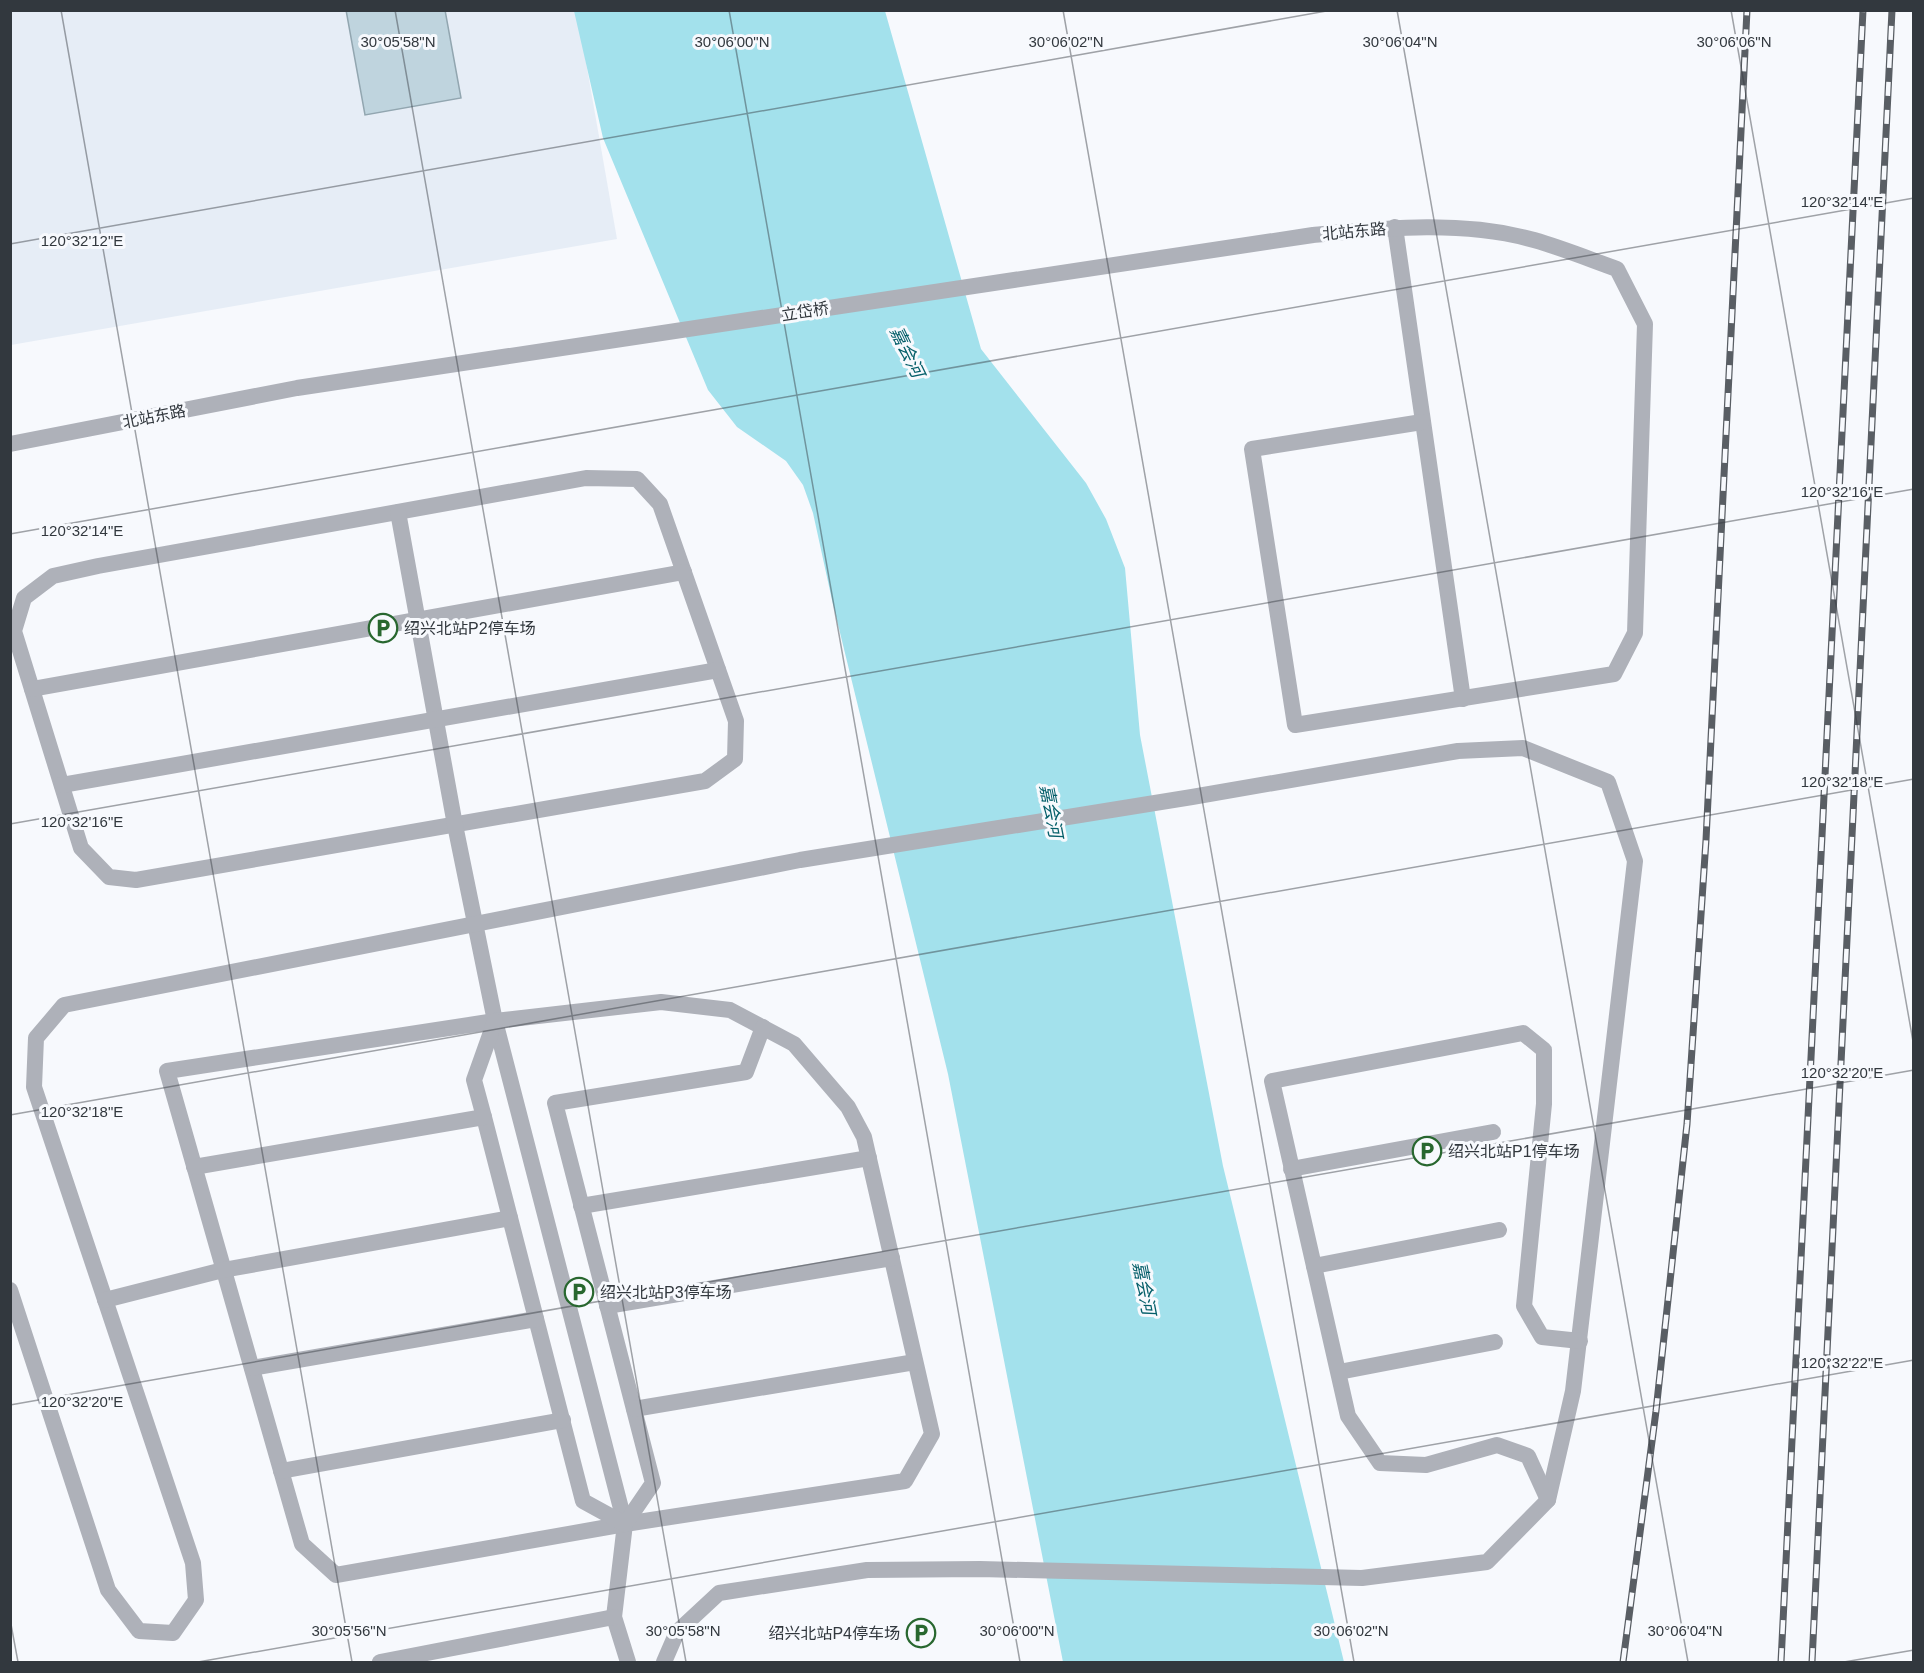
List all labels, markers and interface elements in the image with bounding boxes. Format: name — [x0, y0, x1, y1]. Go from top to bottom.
text: 30°05'58"N — [360, 33, 436, 50]
text: 30°06'00"N — [694, 33, 770, 50]
text: 30°06'02"N — [1028, 33, 1104, 50]
text: 30°06'04"N — [1362, 33, 1438, 50]
text: 30°06'06"N — [1696, 33, 1772, 50]
text: 120°32'14"E — [1801, 193, 1883, 210]
street label: 北站东路 — [1321, 220, 1387, 243]
text: 120°32'12"E — [41, 232, 123, 249]
street label: 立岱桥 — [780, 299, 830, 324]
water label: 嘉会河 — [886, 323, 929, 383]
street label: 北站东路 — [121, 402, 187, 431]
text: 120°32'16"E — [1801, 483, 1883, 500]
text: 120°32'14"E — [41, 522, 123, 539]
parking icon: 绍兴北站P2停车场 — [367, 612, 399, 644]
place label: 绍兴北站P2停车场 — [404, 620, 536, 637]
text: 120°32'18"E — [1801, 773, 1883, 790]
water label: 嘉会河 — [1036, 783, 1067, 842]
text: 120°32'16"E — [41, 813, 123, 830]
text: 120°32'20"E — [1801, 1064, 1883, 1081]
text: 120°32'18"E — [41, 1103, 123, 1120]
parking icon: 绍兴北站P1停车场 — [1411, 1135, 1443, 1167]
place label: 绍兴北站P1停车场 — [1448, 1143, 1580, 1160]
water label: 嘉会河 — [1129, 1260, 1160, 1319]
parking icon: 绍兴北站P3停车场 — [563, 1276, 595, 1308]
place label: 绍兴北站P3停车场 — [600, 1284, 732, 1301]
text: 120°32'22"E — [1801, 1354, 1883, 1371]
text: 120°32'20"E — [41, 1393, 123, 1410]
parking icon: 绍兴北站P4停车场 — [905, 1617, 937, 1649]
text: 30°05'56"N — [311, 1622, 387, 1639]
text: 30°05'58"N — [645, 1622, 721, 1639]
text: 30°06'00"N — [979, 1622, 1055, 1639]
text: 30°06'02"N — [1313, 1622, 1389, 1639]
text: 30°06'04"N — [1647, 1622, 1723, 1639]
place label: 绍兴北站P4停车场 — [768, 1625, 900, 1642]

